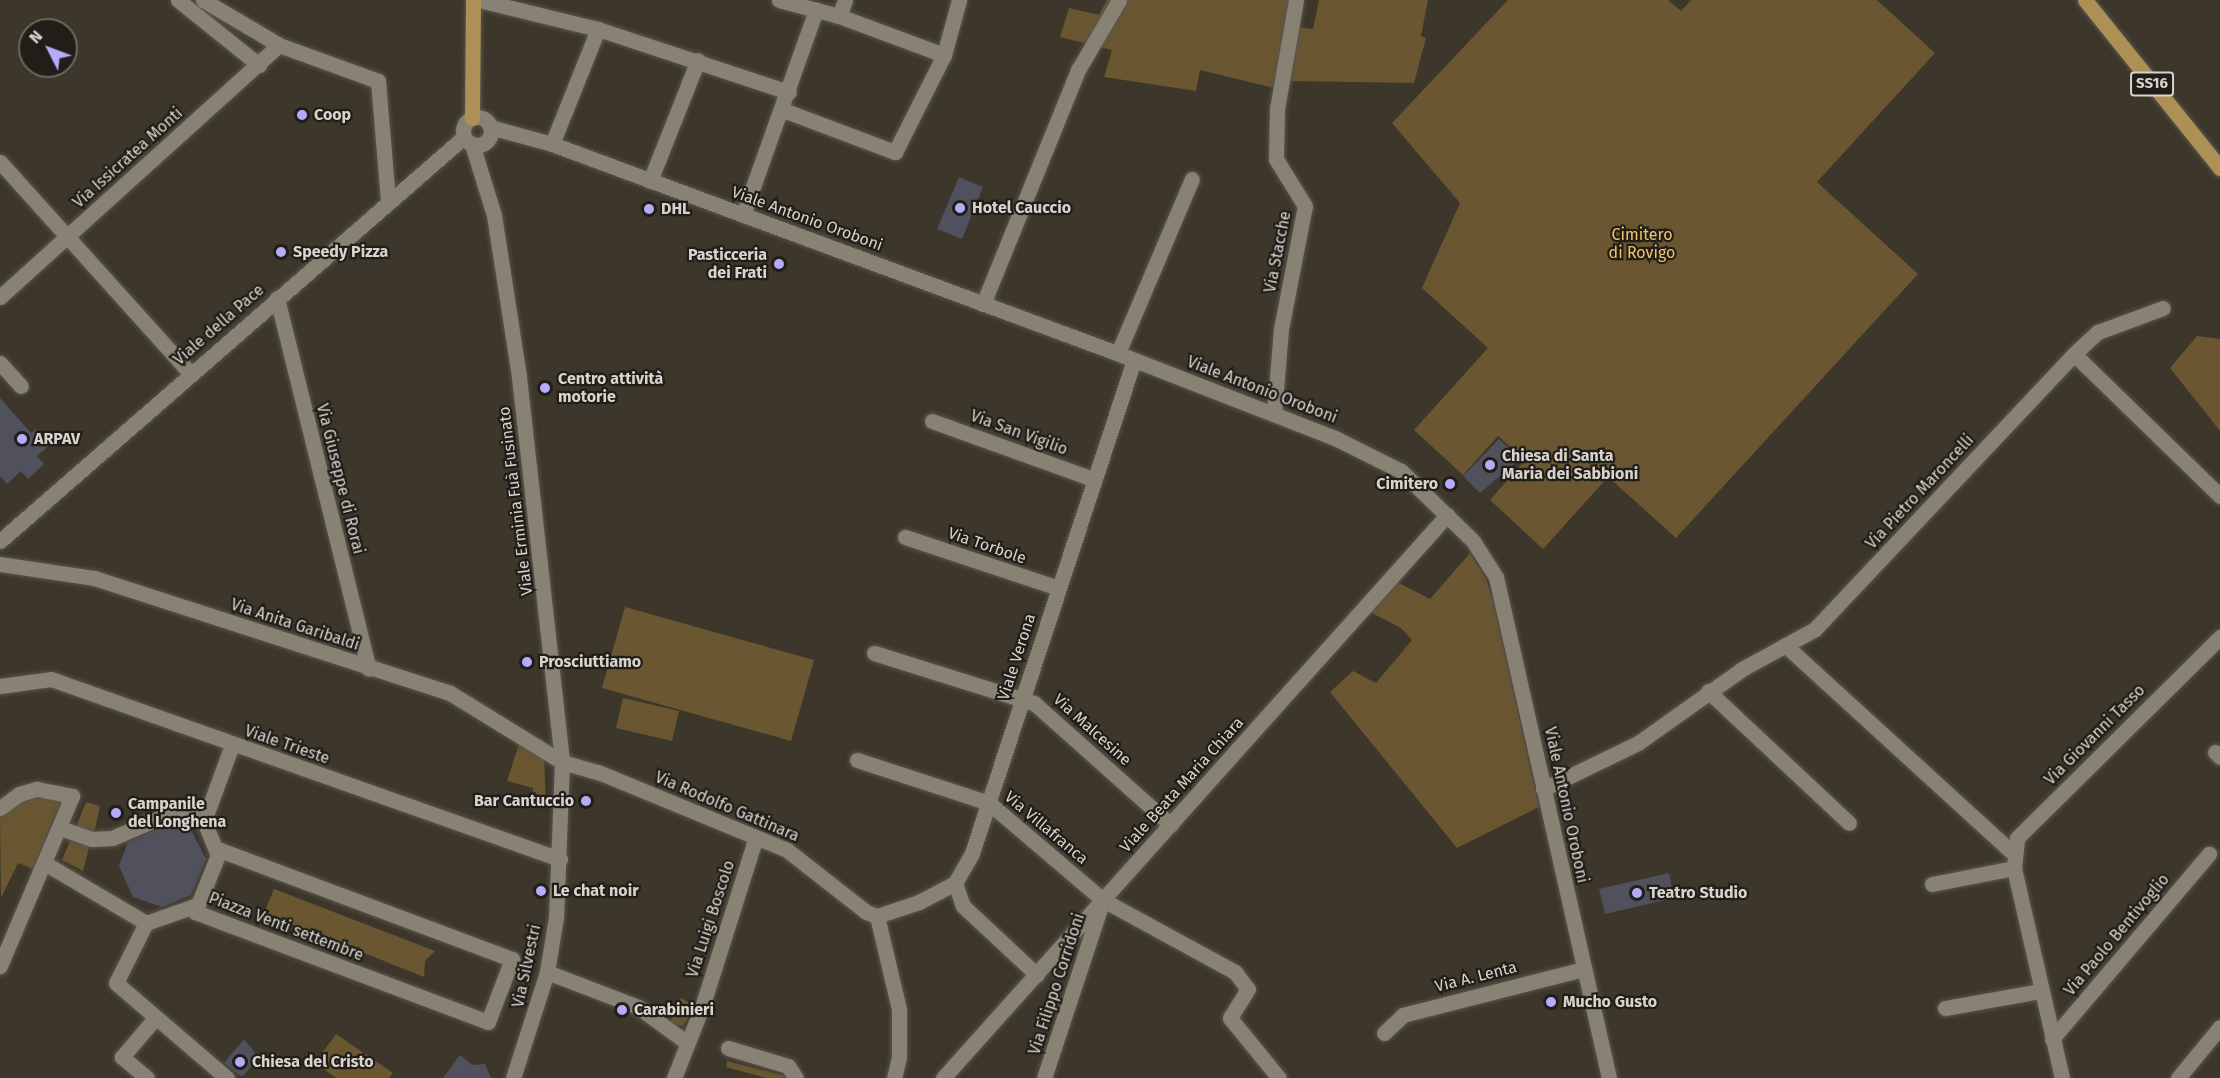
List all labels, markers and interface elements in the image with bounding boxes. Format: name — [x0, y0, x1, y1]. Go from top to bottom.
north arrow — [18, 18, 78, 78]
text: N — [25, 27, 46, 47]
road number: SS16 — [2130, 72, 2174, 96]
street label: Via Issicratea Monti — [69, 104, 187, 212]
place label: Coop — [314, 105, 351, 125]
marker: Coop — [295, 108, 309, 122]
street label: Viale Antonio Oroboni — [729, 183, 885, 255]
place label: Hotel Cauccio — [972, 198, 1071, 218]
place label: DHL — [661, 199, 690, 219]
marker: Hotel Cauccio — [953, 201, 967, 215]
marker: DHL — [642, 202, 656, 216]
street label: Via Stacche — [1261, 210, 1295, 294]
park label: Cimitero di Rovigo — [1609, 225, 1675, 263]
place label: Speedy Pizza — [293, 242, 388, 262]
marker: Speedy Pizza — [274, 245, 288, 259]
place label: Pasticceria dei Frati — [688, 245, 767, 283]
marker: Pasticceria dei Frati — [772, 257, 786, 271]
street label: Viale della Pace — [170, 281, 268, 369]
street label: Viale Antonio Oroboni — [1184, 353, 1340, 427]
place label: Centro attività motorie — [558, 369, 663, 407]
marker: Centro attività motorie — [536, 379, 554, 397]
street label: Via Giuseppe di Rorai — [312, 402, 368, 556]
street label: Viale Erminia Fuà Fusinato — [495, 405, 537, 597]
street label: Via San Vigilio — [968, 407, 1070, 459]
place label: ARPAV — [34, 429, 80, 449]
street label: Via Pietro Maroncelli — [1862, 431, 1978, 553]
marker: ARPAV — [15, 432, 29, 446]
place label: Chiesa di Santa Maria dei Sabbioni — [1502, 446, 1638, 484]
marker: Chiesa di Santa Maria dei Sabbioni — [1483, 458, 1497, 472]
place label: Cimitero — [1376, 474, 1438, 494]
marker: Cimitero — [1443, 477, 1457, 491]
street label: Via Torbole — [945, 524, 1029, 568]
street label: Via Anita Garibaldi — [228, 595, 362, 655]
street label: Viale Verona — [994, 611, 1040, 703]
place label: Prosciuttiamo — [539, 652, 641, 672]
marker: Prosciuttiamo — [520, 655, 534, 669]
street label: Via Giovanni Tasso — [2041, 681, 2149, 789]
street label: Via Malcesine — [1049, 690, 1135, 770]
street label: Viale Beata Maria Chiara — [1116, 713, 1248, 857]
street label: Viale Trieste — [242, 722, 332, 768]
street label: Viale Antonio Oroboni — [1540, 725, 1592, 885]
street label: Via Rodolfo Gattinara — [652, 768, 802, 846]
street label: Via Villafranca — [1000, 788, 1092, 868]
place label: Bar Cantuccio — [474, 791, 574, 811]
place label: Campanile del Longhena — [128, 794, 226, 832]
marker: Bar Cantuccio — [579, 794, 593, 808]
marker: Campanile del Longhena — [109, 806, 123, 820]
street label: Via Luigi Boscolo — [683, 858, 739, 980]
street label: Via Paolo Bentivoglio — [2060, 870, 2174, 1000]
place label: Le chat noir — [553, 881, 639, 901]
place label: Teatro Studio — [1649, 883, 1747, 903]
marker: Le chat noir — [534, 884, 548, 898]
marker: Teatro Studio — [1630, 886, 1644, 900]
street label: Piazza Venti settembre — [206, 889, 366, 965]
street label: Via Filippo Corridoni — [1025, 911, 1089, 1057]
street label: Via Silvestri — [509, 923, 545, 1009]
street label: Via A. Lenta — [1433, 958, 1519, 996]
place label: Mucho Gusto — [1563, 992, 1657, 1012]
marker: Mucho Gusto — [1544, 995, 1558, 1009]
place label: Carabinieri — [634, 1000, 714, 1020]
marker: Carabinieri — [615, 1003, 629, 1017]
place label: Chiesa del Cristo — [252, 1052, 374, 1072]
marker: Chiesa del Cristo — [233, 1055, 247, 1069]

